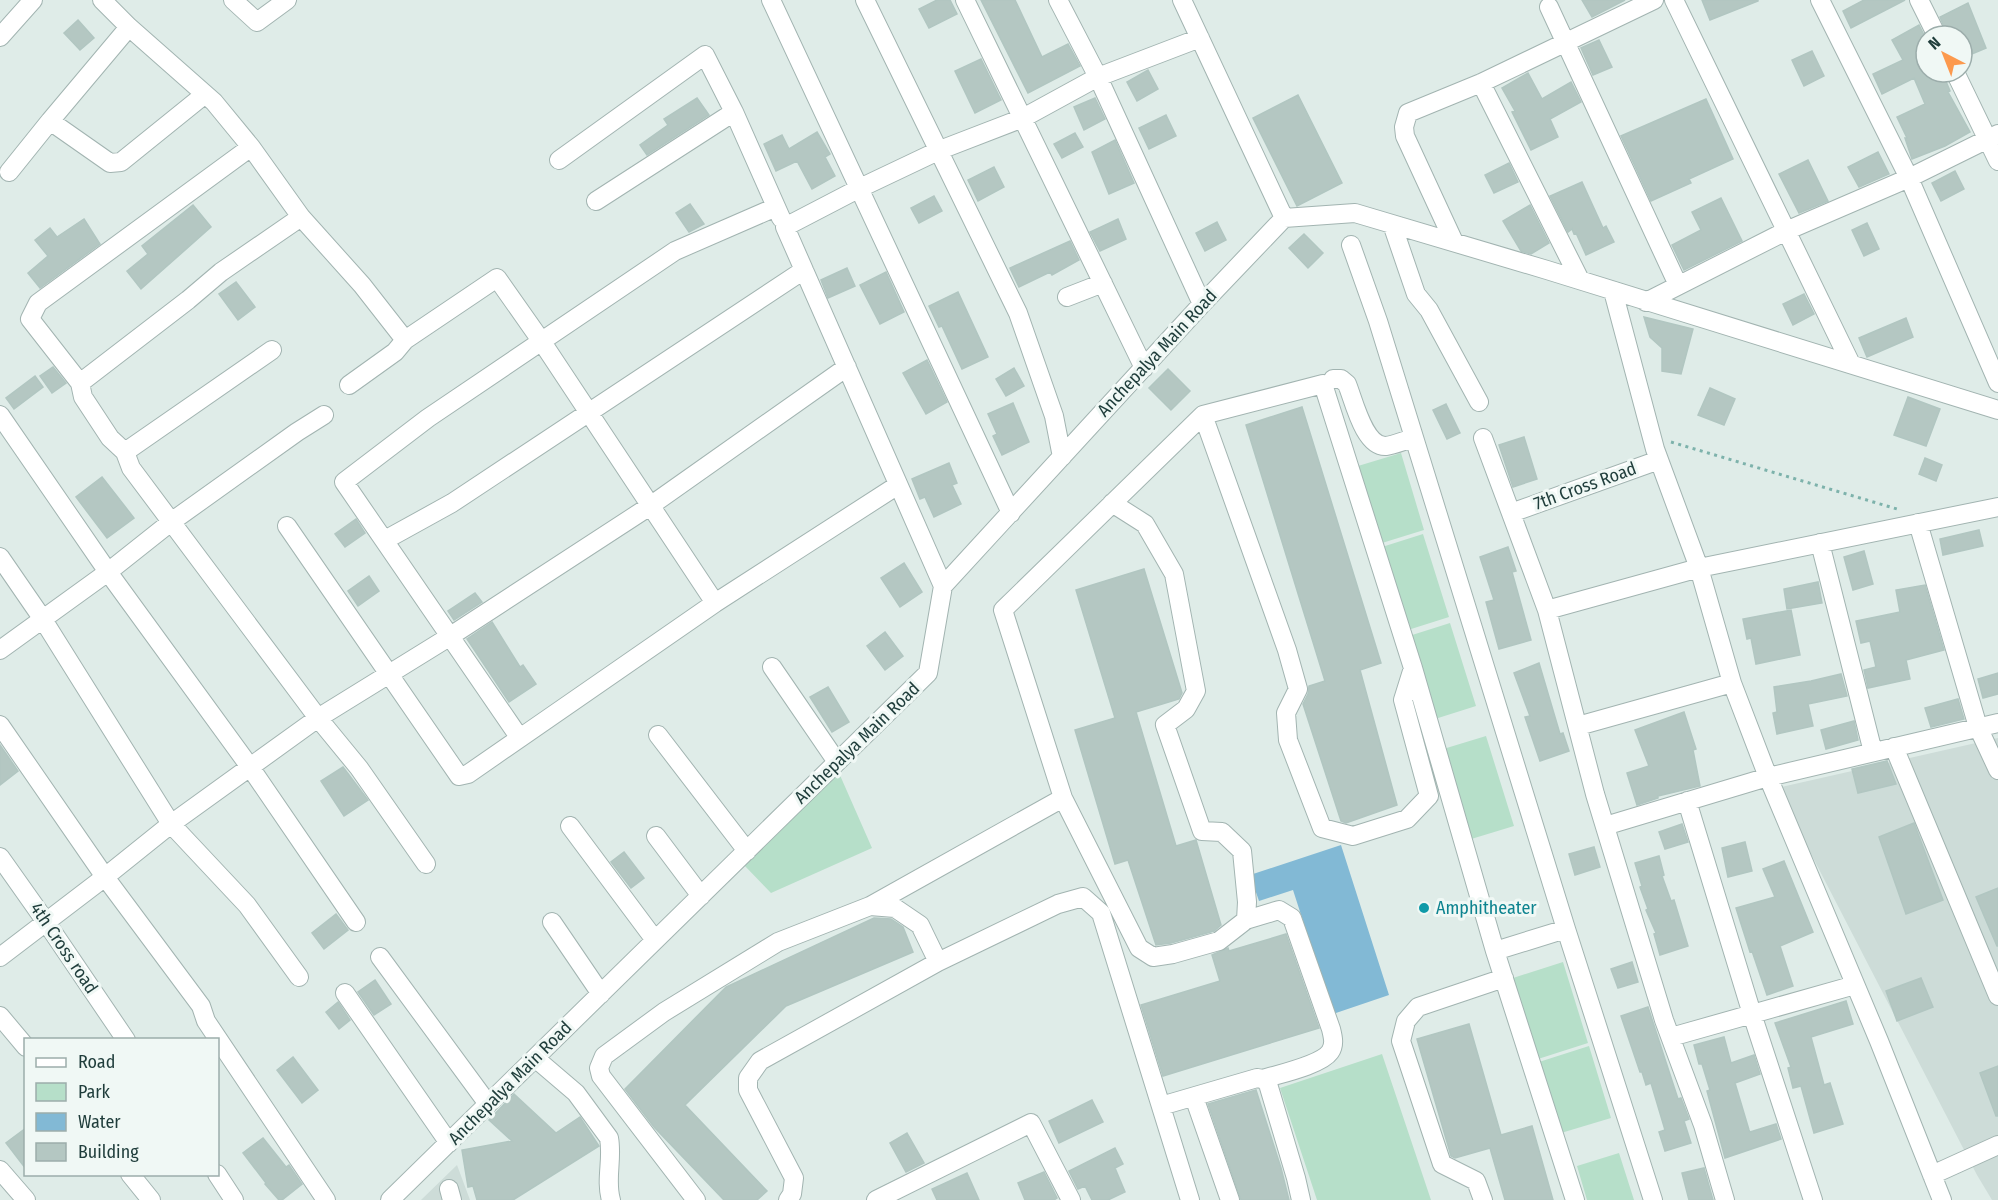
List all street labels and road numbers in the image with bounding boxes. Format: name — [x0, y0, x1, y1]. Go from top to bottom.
street label: Anchepalya Main Road — [1092, 285, 1222, 421]
street label: 7th Cross Road — [1531, 457, 1639, 515]
street label: Anchepalya Main Road — [790, 678, 924, 808]
street label: 4th Cross road — [25, 898, 103, 998]
street label: Anchepalya Main Road — [444, 1017, 576, 1149]

